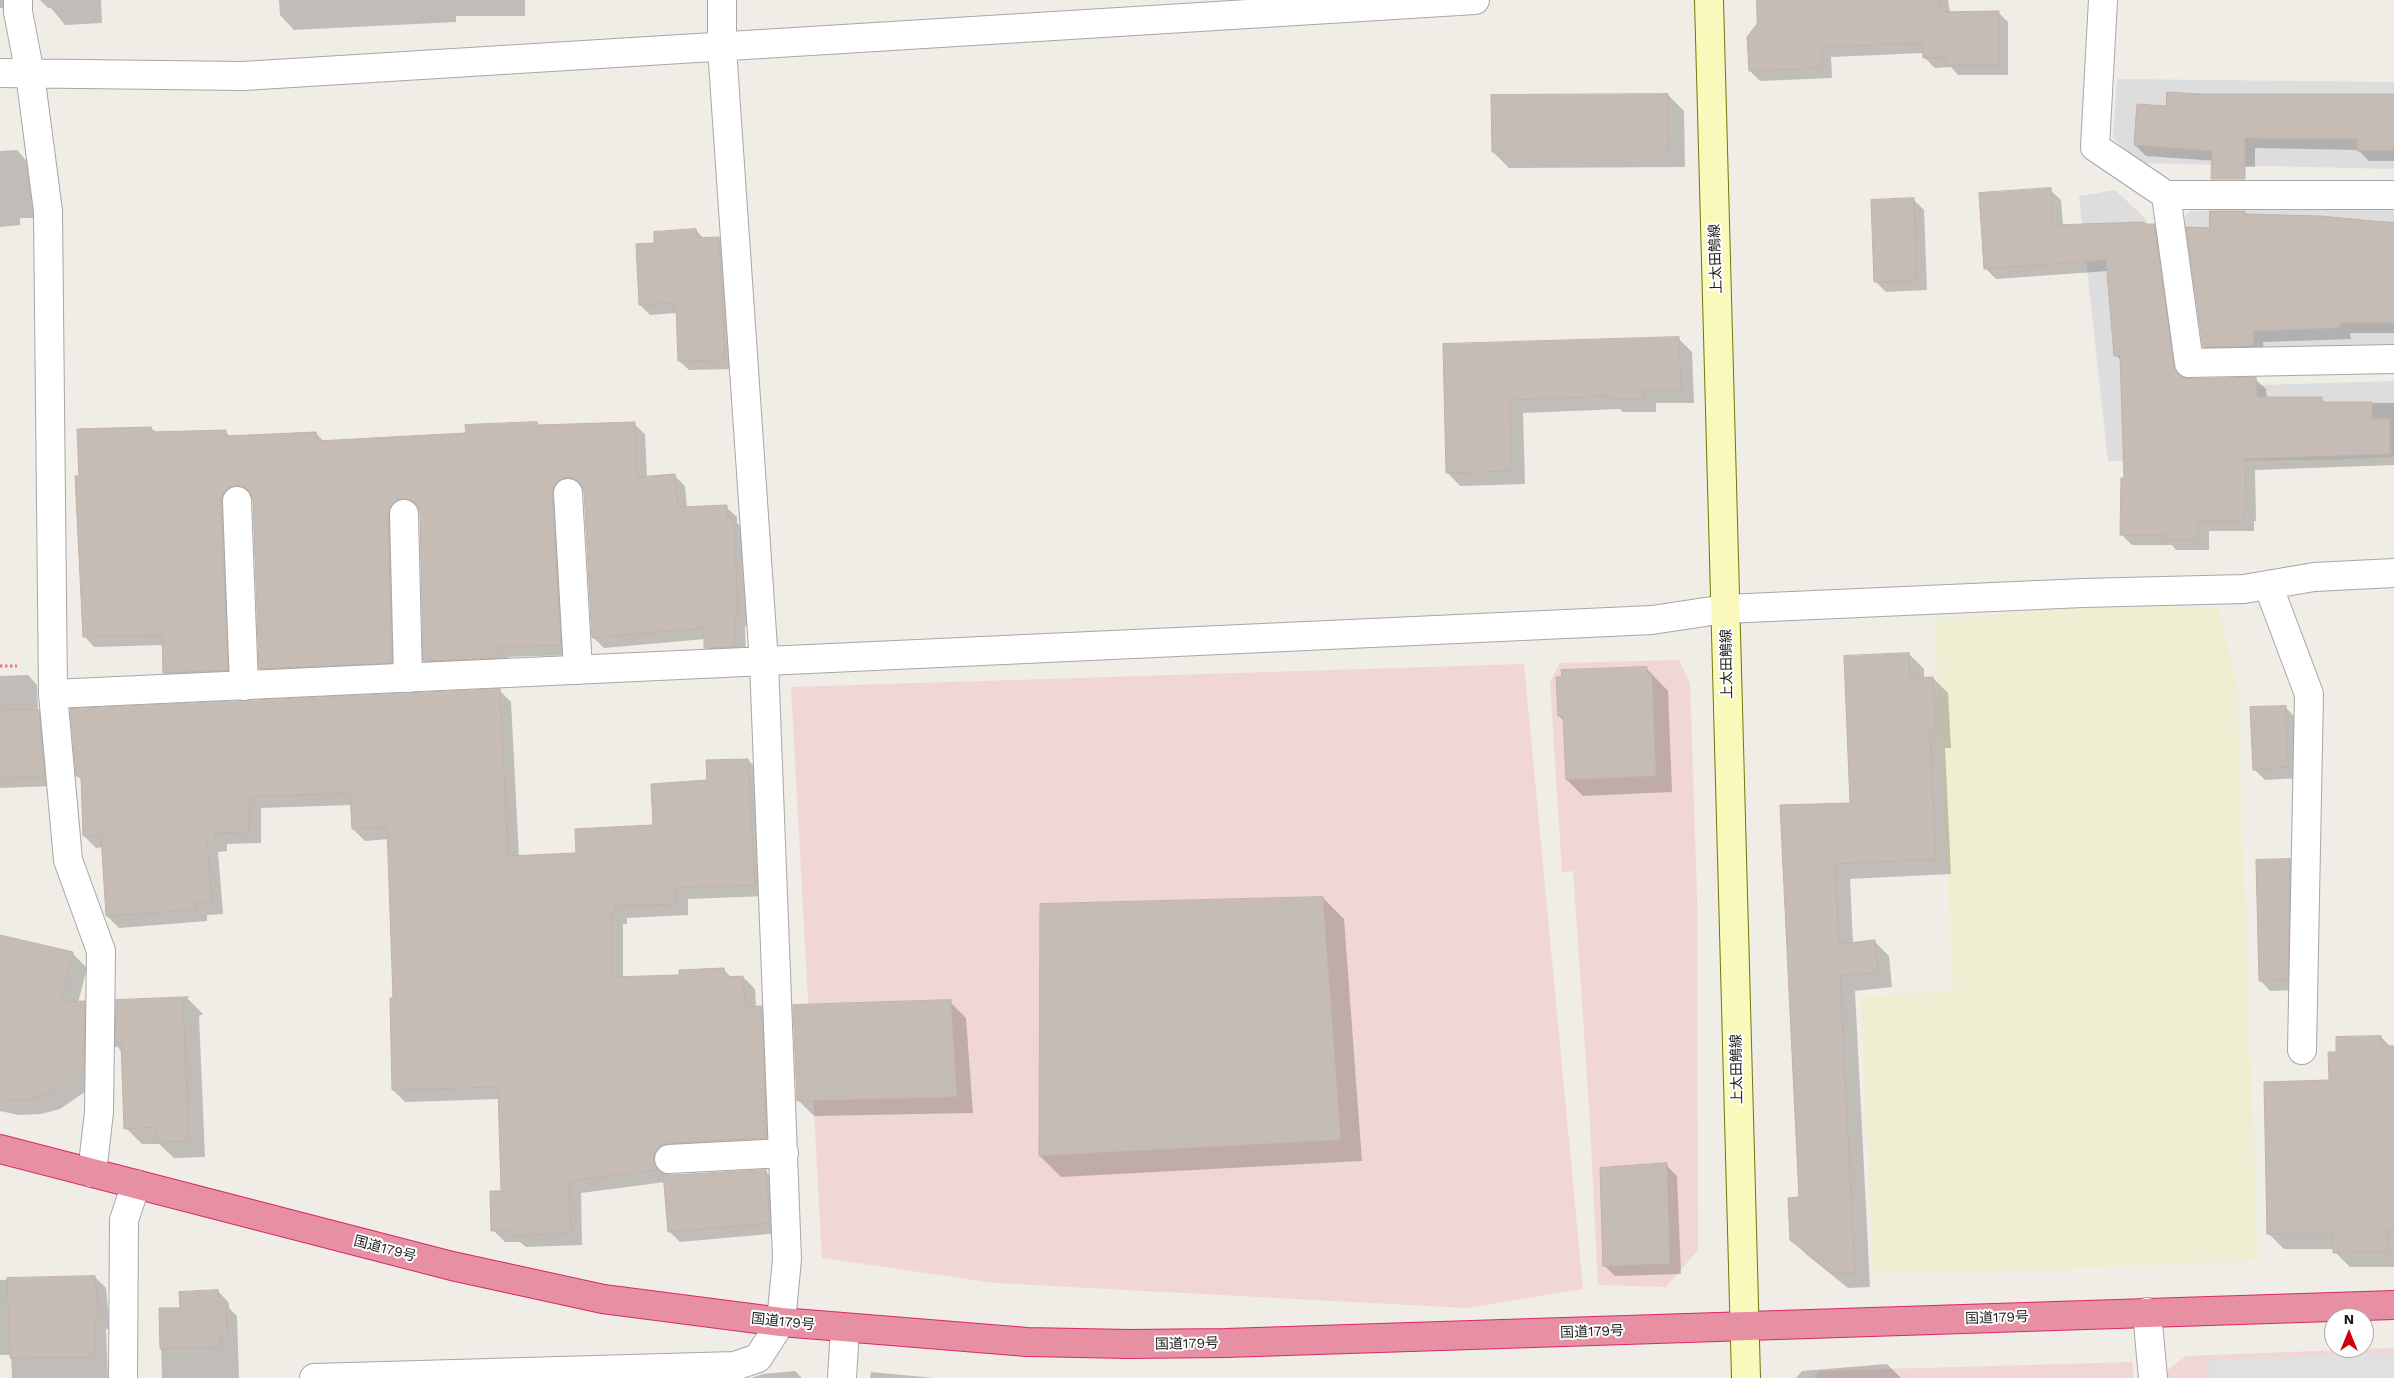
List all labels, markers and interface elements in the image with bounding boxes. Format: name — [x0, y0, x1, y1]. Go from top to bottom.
street label: 上太田鵤線 — [1706, 224, 1726, 294]
street label: 上太田鵤線 — [1718, 629, 1736, 699]
street label: 上太田鵤線 — [1728, 1034, 1746, 1104]
street label: 国道179号 — [352, 1233, 418, 1265]
street label: 国道179号 — [1965, 1308, 2029, 1328]
north arrow — [2324, 1308, 2374, 1358]
street label: 国道179号 — [750, 1310, 816, 1334]
text: N — [2344, 1311, 2354, 1327]
street label: 国道179号 — [1560, 1322, 1624, 1342]
street label: 国道179号 — [1155, 1335, 1219, 1353]

